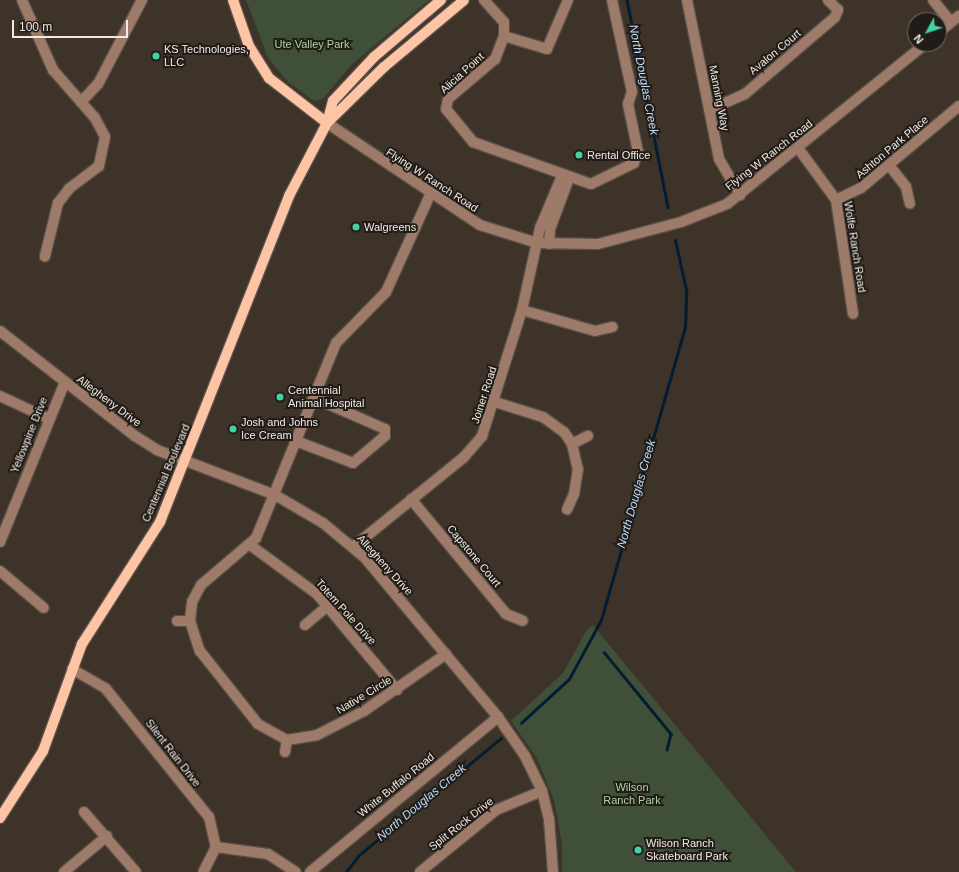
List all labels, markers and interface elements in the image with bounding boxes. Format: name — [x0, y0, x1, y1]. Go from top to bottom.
scale bar — [14, 12, 130, 38]
north arrow — [907, 12, 947, 52]
text: 100 m — [19, 20, 52, 34]
water label: North Douglas Creek — [625, 24, 661, 136]
street label: Avalon Court — [746, 27, 804, 77]
text: N — [911, 32, 926, 46]
park label: Ute Valley Park — [275, 37, 349, 51]
place label: KS Technologies, LLC — [164, 43, 249, 69]
street label: Alicia Point — [437, 50, 487, 96]
marker: KS Technologies, LLC — [151, 51, 161, 61]
street label: Manning Way — [706, 64, 732, 132]
street label: Ashton Park Place — [853, 113, 931, 181]
street label: Flying W Ranch Road — [723, 117, 815, 193]
street label: Flying W Ranch Road — [384, 145, 480, 215]
place label: Rental Office — [587, 148, 650, 162]
marker: Rental Office — [574, 150, 584, 160]
street label: Wolfe Ranch Road — [841, 200, 869, 294]
place label: Walgreens — [364, 220, 416, 234]
marker: Walgreens — [351, 222, 361, 232]
street label: Joiner Road — [469, 365, 499, 425]
street label: Allegheny Drive — [74, 373, 144, 429]
place label: Centennial Animal Hospital — [288, 384, 364, 410]
marker: Centennial Animal Hospital — [275, 392, 285, 402]
street label: Yellowpine Drive — [8, 395, 50, 475]
place label: Josh and Johns Ice Cream — [241, 416, 318, 442]
street label: Centennial Boulevard — [139, 422, 193, 524]
marker: Josh and Johns Ice Cream — [228, 424, 238, 434]
water label: North Douglas Creek — [615, 438, 659, 550]
street label: Capstone Court — [444, 522, 504, 590]
street label: Allegheny Drive — [354, 532, 416, 598]
street label: Totem Pole Drive — [313, 576, 379, 648]
street label: Native Circle — [334, 673, 394, 717]
street label: Silent Rain Drive — [143, 717, 203, 789]
street label: White Buffalo Road — [355, 750, 437, 820]
water label: North Douglas Creek — [374, 761, 470, 845]
park label: Wilson Ranch Park — [603, 781, 661, 807]
street label: Split Rock Drive — [426, 795, 496, 853]
place label: Wilson Ranch Skateboard Park — [646, 837, 728, 863]
marker: Wilson Ranch Skateboard Park — [633, 845, 643, 855]

